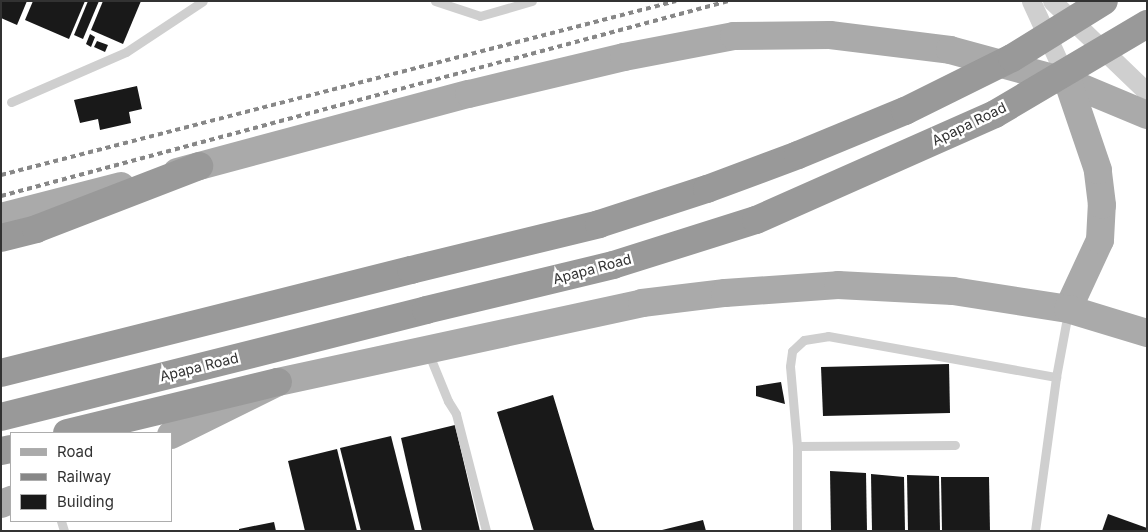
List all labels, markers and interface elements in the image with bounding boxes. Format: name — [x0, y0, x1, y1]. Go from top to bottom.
street label: Apapa Road — [929, 99, 1009, 149]
street label: Apapa Road — [551, 250, 633, 288]
street label: Apapa Road — [158, 349, 240, 385]
legend — [10, 432, 172, 522]
text: Road — [57, 442, 93, 461]
text: Railway — [57, 467, 111, 486]
text: Building — [57, 492, 114, 511]

